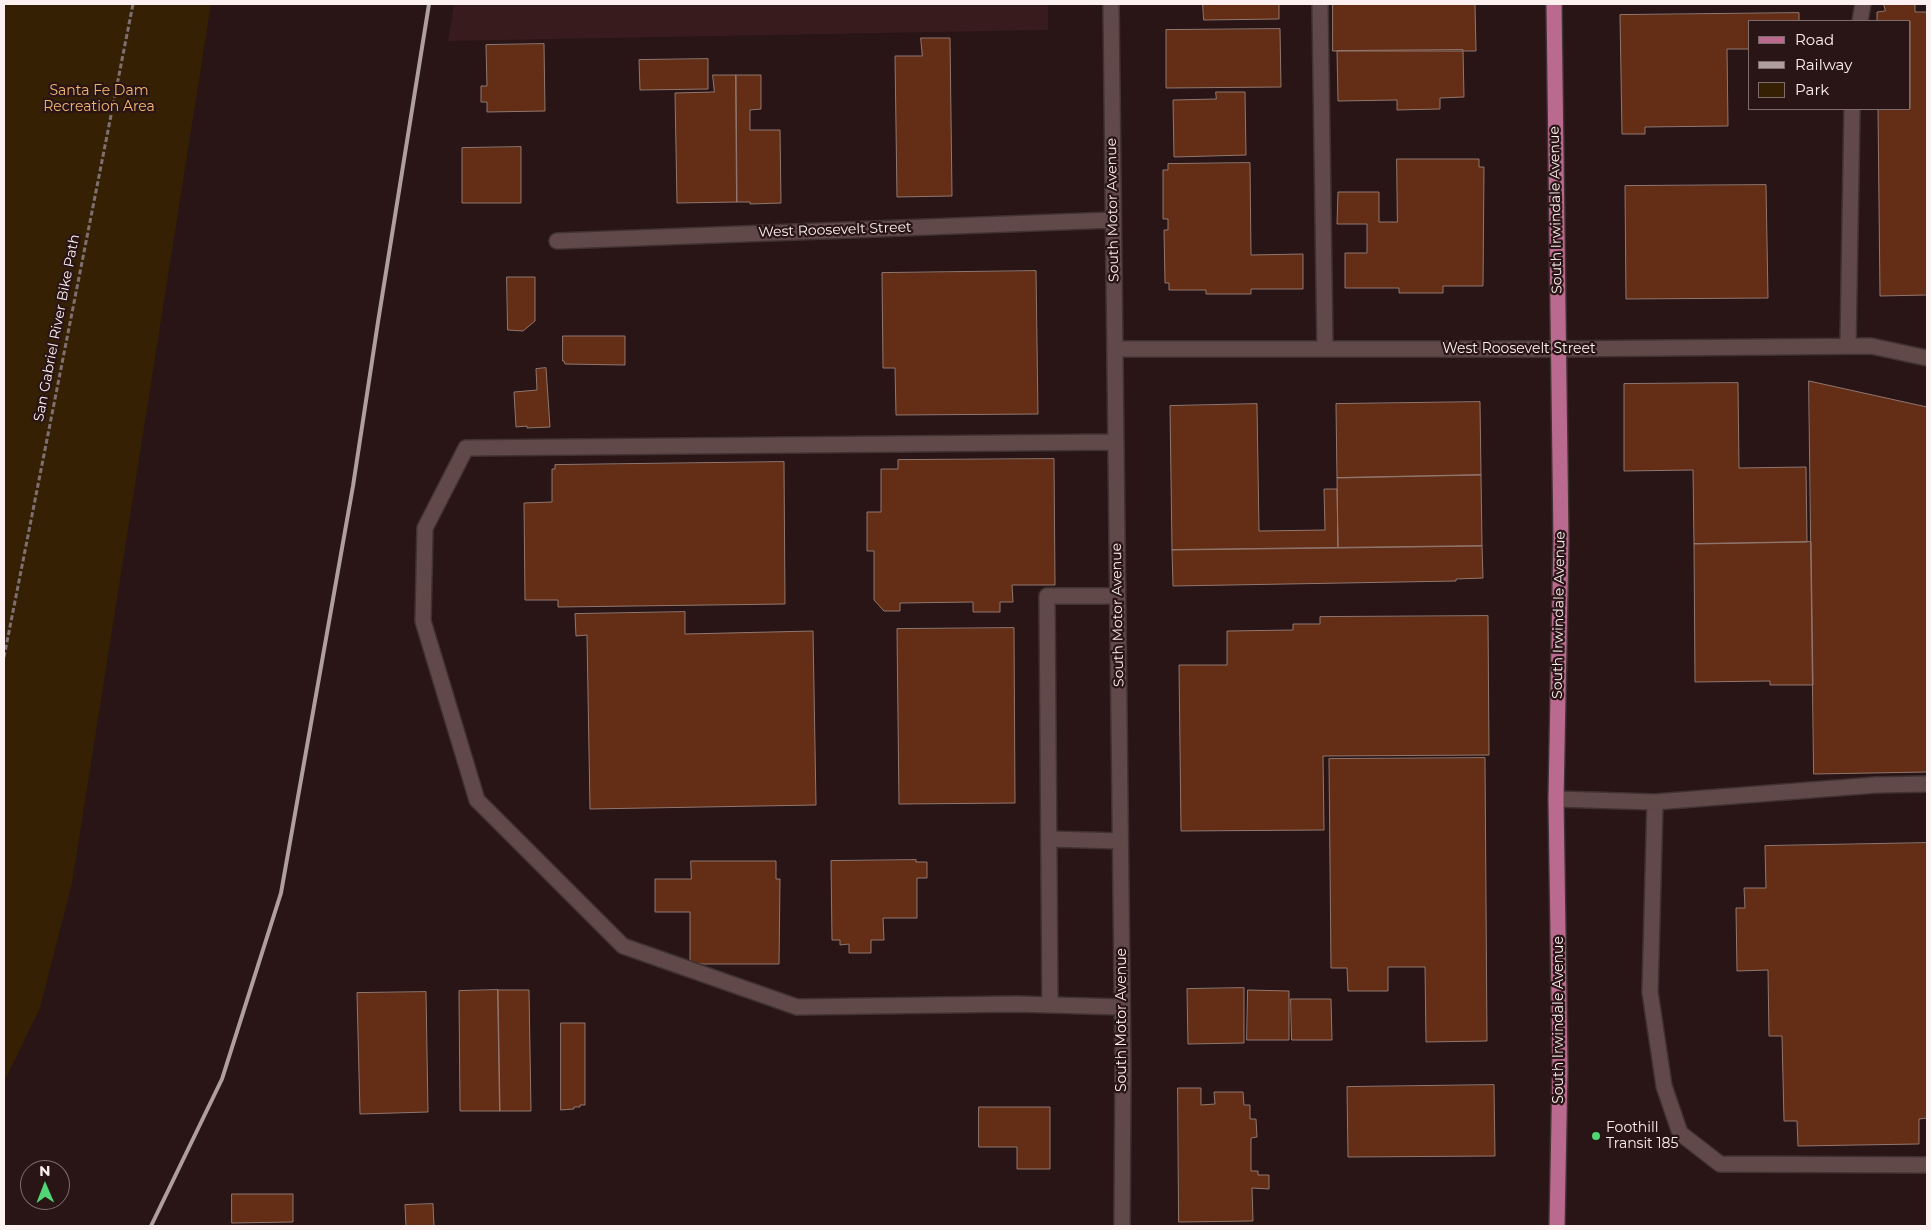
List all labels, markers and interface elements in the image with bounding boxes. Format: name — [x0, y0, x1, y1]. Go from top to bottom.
legend — [1748, 20, 1911, 110]
text: Road — [1795, 30, 1834, 49]
text: Railway — [1795, 55, 1852, 74]
text: Park — [1795, 80, 1829, 99]
park label: Santa Fe Dam Recreation Area — [43, 83, 155, 115]
street label: South Irwindale Avenue — [1546, 126, 1566, 294]
street label: South Motor Avenue — [1103, 138, 1123, 282]
street label: West Roosevelt Street — [758, 219, 912, 241]
street label: San Gabriel River Bike Path — [31, 233, 83, 423]
street label: West Roosevelt Street — [1442, 341, 1596, 357]
street label: South Irwindale Avenue — [1549, 531, 1569, 699]
street label: South Motor Avenue — [1108, 543, 1128, 687]
street label: South Irwindale Avenue — [1551, 936, 1567, 1104]
street label: South Motor Avenue — [1114, 948, 1130, 1092]
place label: Foothill Transit 185 — [1606, 1120, 1678, 1152]
marker: Foothill Transit 185 — [1590, 1130, 1602, 1142]
north arrow — [20, 1160, 70, 1210]
text: N — [39, 1162, 51, 1180]

